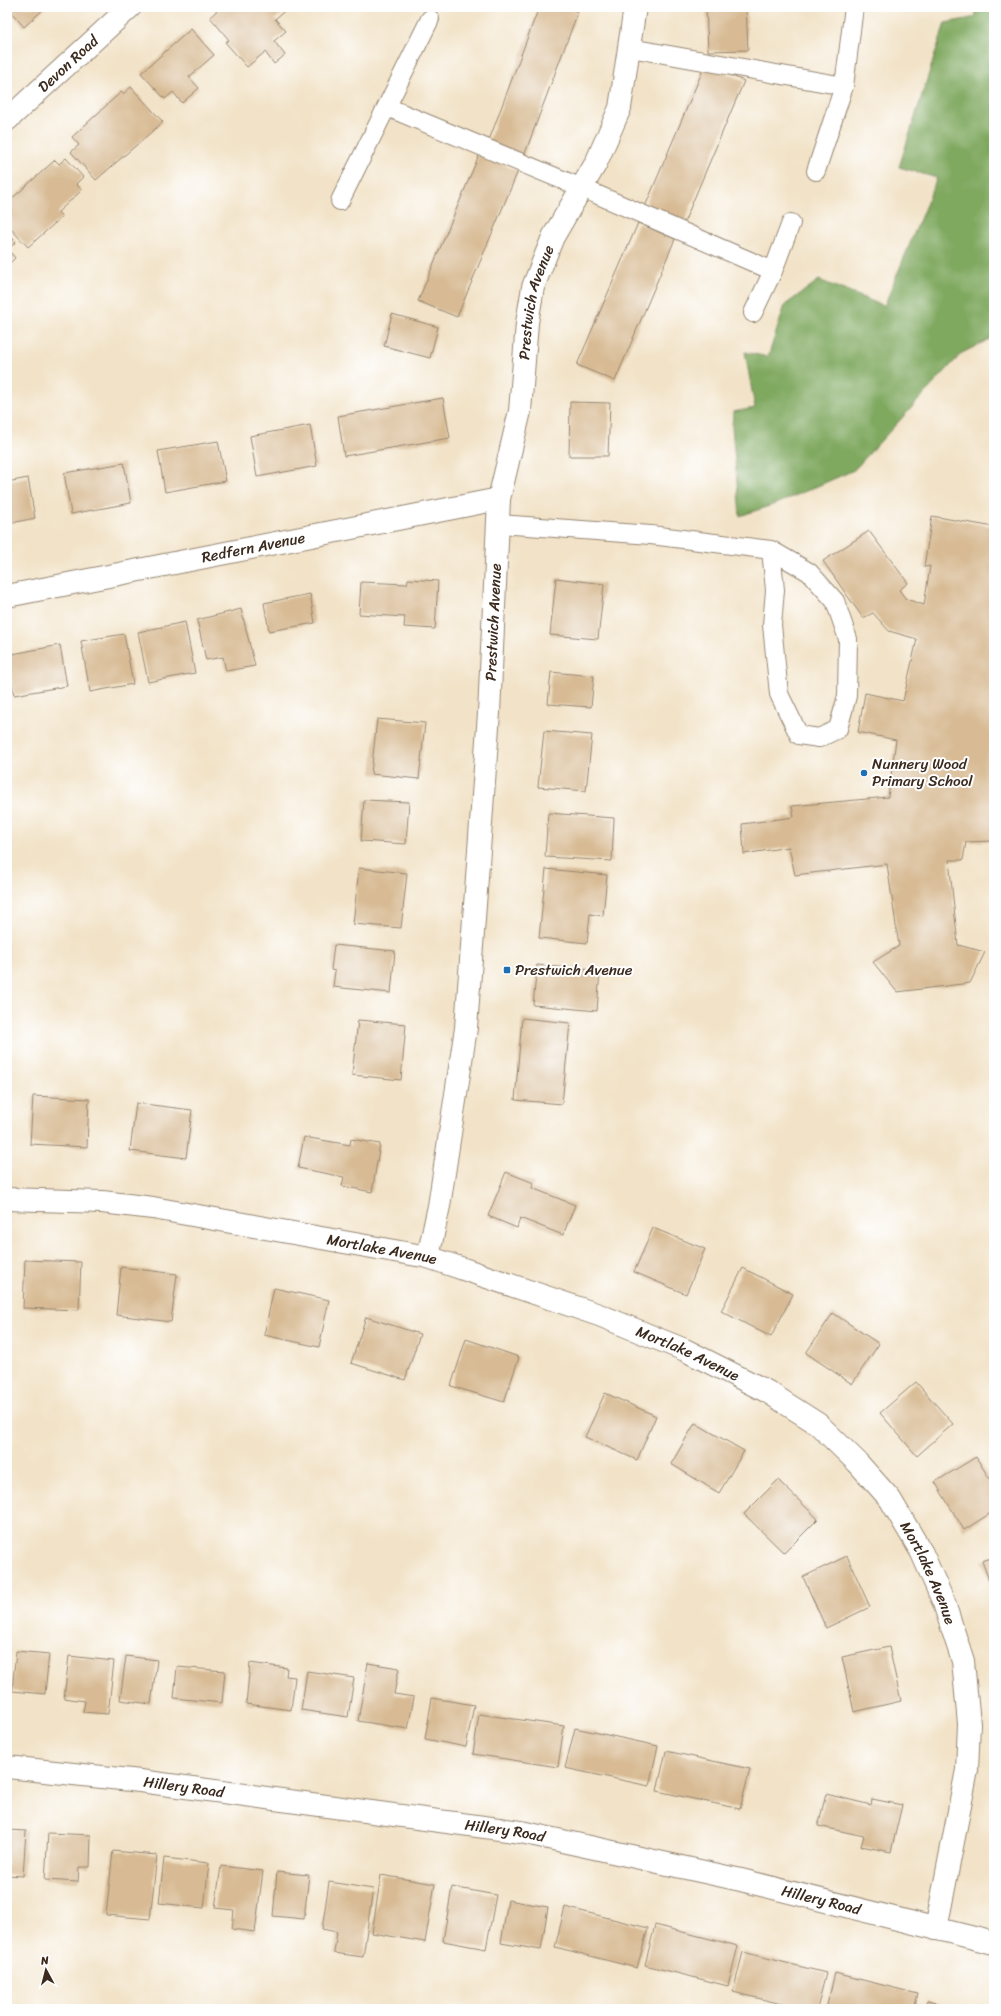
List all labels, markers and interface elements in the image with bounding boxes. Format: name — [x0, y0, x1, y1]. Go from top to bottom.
street label: Devon Road — [32, 28, 105, 99]
street label: Prestwich Avenue — [511, 241, 562, 361]
street label: Redfern Avenue — [199, 524, 308, 570]
street label: Prestwich Avenue — [478, 562, 509, 682]
place label: Nunnery Wood Primary School — [872, 751, 973, 794]
marker: Nunnery Wood Primary School — [859, 768, 869, 778]
place label: Prestwich Avenue — [515, 957, 633, 983]
marker: Prestwich Avenue — [502, 965, 512, 975]
street label: Mortlake Avenue — [325, 1226, 441, 1272]
street label: Mortlake Avenue — [632, 1318, 744, 1389]
street label: Mortlake Avenue — [893, 1516, 963, 1628]
street label: Hillery Road — [142, 1769, 227, 1805]
street label: Hillery Road — [463, 1812, 549, 1850]
street label: Hillery Road — [779, 1878, 865, 1923]
north arrow — [26, 1950, 66, 1990]
text: N — [39, 1951, 50, 1971]

